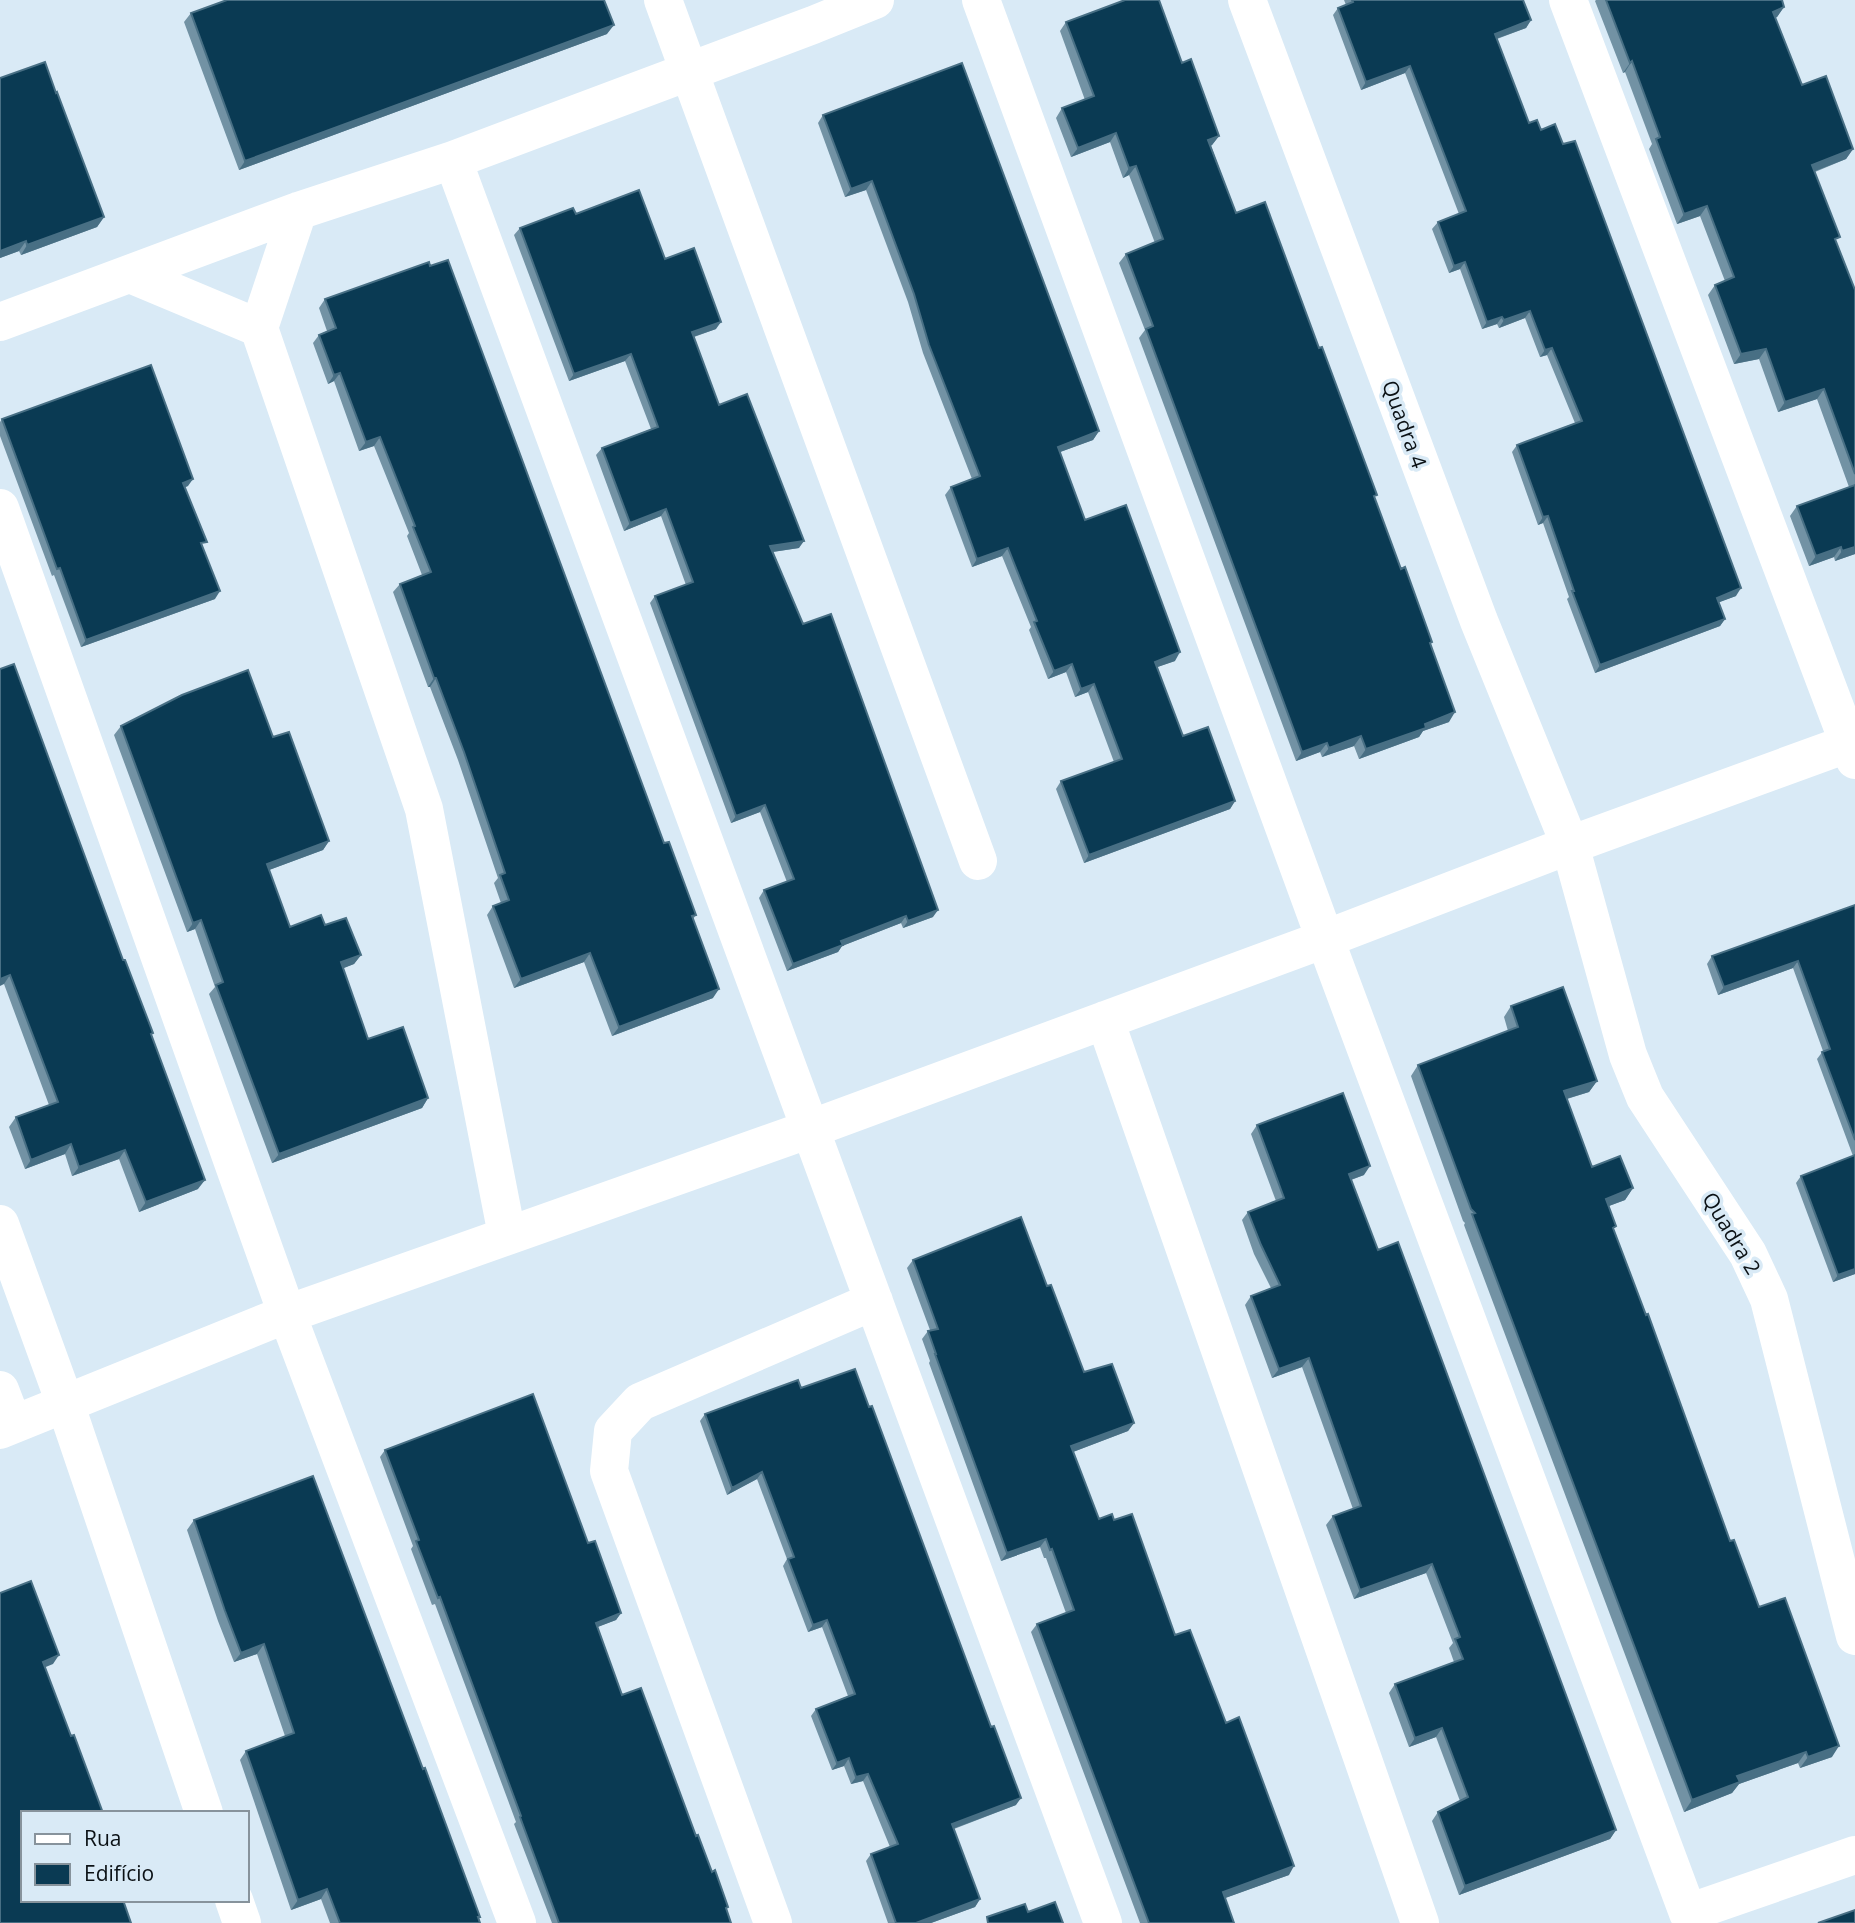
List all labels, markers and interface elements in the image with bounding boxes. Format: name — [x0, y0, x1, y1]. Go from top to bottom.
street label: Quadra 4 — [1376, 376, 1434, 472]
street label: Quadra 2 — [1696, 1187, 1768, 1279]
legend — [21, 1811, 248, 1902]
text: Rua — [84, 1824, 122, 1852]
text: Edifício — [84, 1859, 154, 1887]

